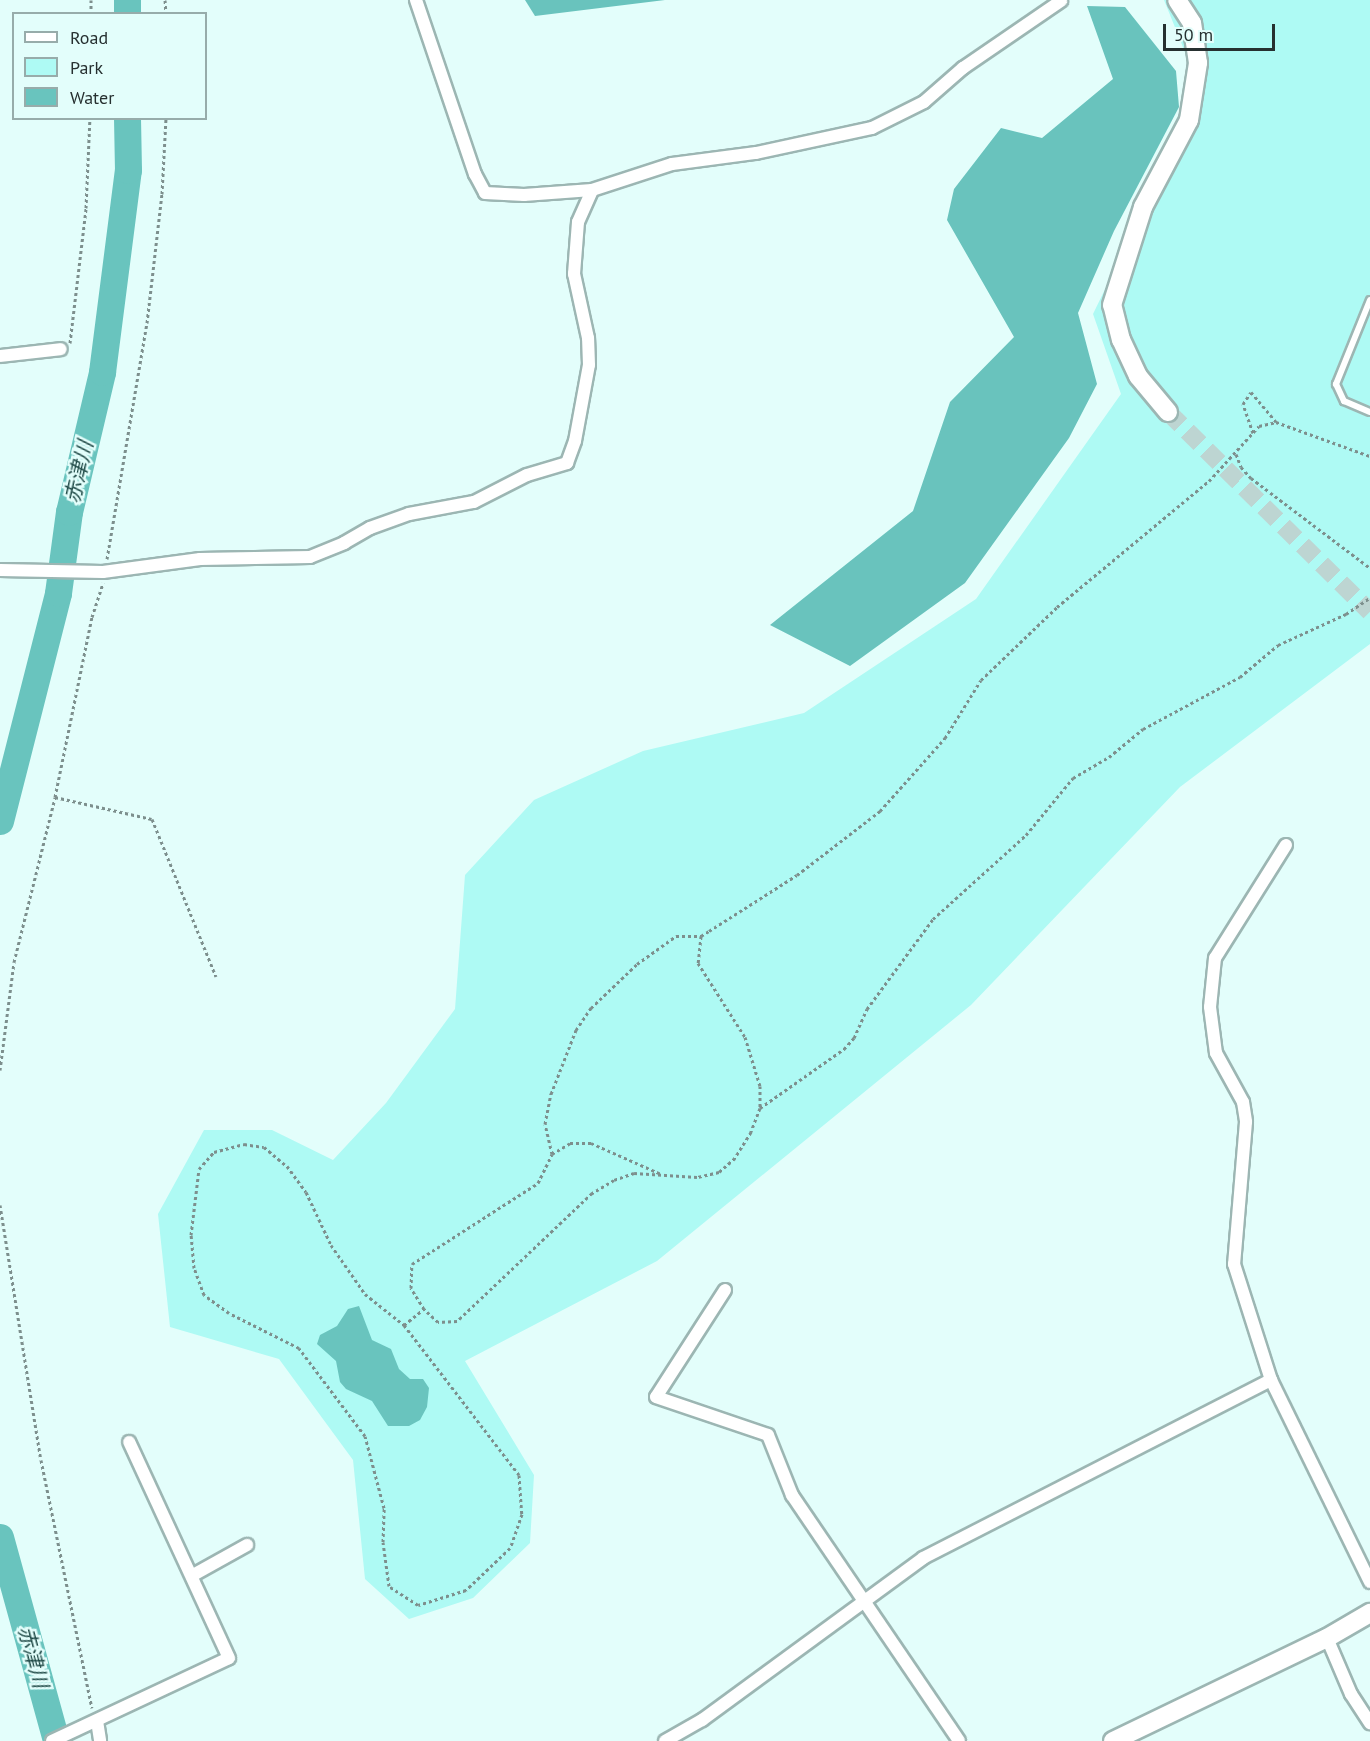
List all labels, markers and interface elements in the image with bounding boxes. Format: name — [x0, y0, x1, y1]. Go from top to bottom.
legend — [12, 12, 207, 120]
scale bar — [1166, 12, 1278, 50]
text: 50 m — [1174, 23, 1213, 46]
text: Road — [70, 26, 108, 49]
text: Park — [70, 56, 103, 79]
text: Water — [70, 86, 114, 109]
water label: 赤津川 — [60, 438, 98, 506]
water label: 赤津川 — [13, 1623, 53, 1691]

